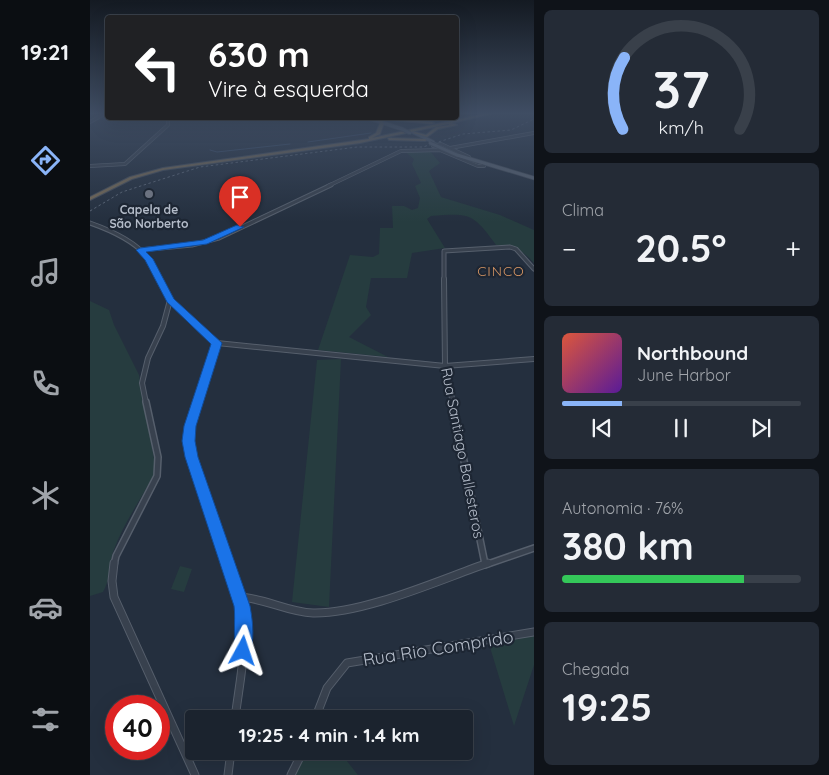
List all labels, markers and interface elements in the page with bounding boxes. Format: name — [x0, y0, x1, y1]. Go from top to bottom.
text: 630 m — [208, 32, 310, 76]
icon: left — [125, 35, 190, 100]
text: 19:21 — [21, 38, 69, 66]
text: 37 — [653, 56, 710, 121]
text: Vire à esquerda — [208, 75, 369, 103]
text: km/h — [659, 116, 704, 138]
icon: directions — [28, 143, 63, 178]
pin — [219, 176, 261, 227]
icon: arrive — [226, 183, 254, 211]
marker: Capela de São Norberto — [143, 188, 155, 200]
text: Clima — [562, 200, 604, 220]
place label: Capela de São Norberto — [109, 202, 189, 231]
text: 20.5° — [635, 224, 727, 272]
text: − — [562, 231, 577, 266]
text: + — [785, 231, 801, 266]
icon: music — [28, 255, 63, 290]
district label: CINCO — [477, 262, 525, 280]
text: Northbound — [637, 341, 748, 365]
text: June Harbor — [637, 365, 731, 385]
icon: phone — [28, 366, 63, 401]
street label: Rua Santiago Ballesteros — [437, 366, 489, 540]
icon: previous — [588, 414, 616, 442]
icon: pause — [667, 414, 695, 442]
icon: next — [747, 414, 775, 442]
icon: climate — [28, 478, 63, 513]
text: Autonomia · 76% — [562, 498, 684, 518]
text: 380 km — [562, 522, 694, 570]
icon: car — [28, 590, 63, 625]
position arrow — [216, 624, 268, 676]
street label: Rua Rio Comprido — [361, 625, 515, 671]
text: Chegada — [562, 659, 630, 679]
text: 19:25 — [562, 683, 652, 731]
speed limit sign: 40 — [105, 695, 170, 760]
icon: filters — [28, 702, 63, 737]
text: 19:25 · 4 min · 1.4 km — [238, 723, 420, 747]

